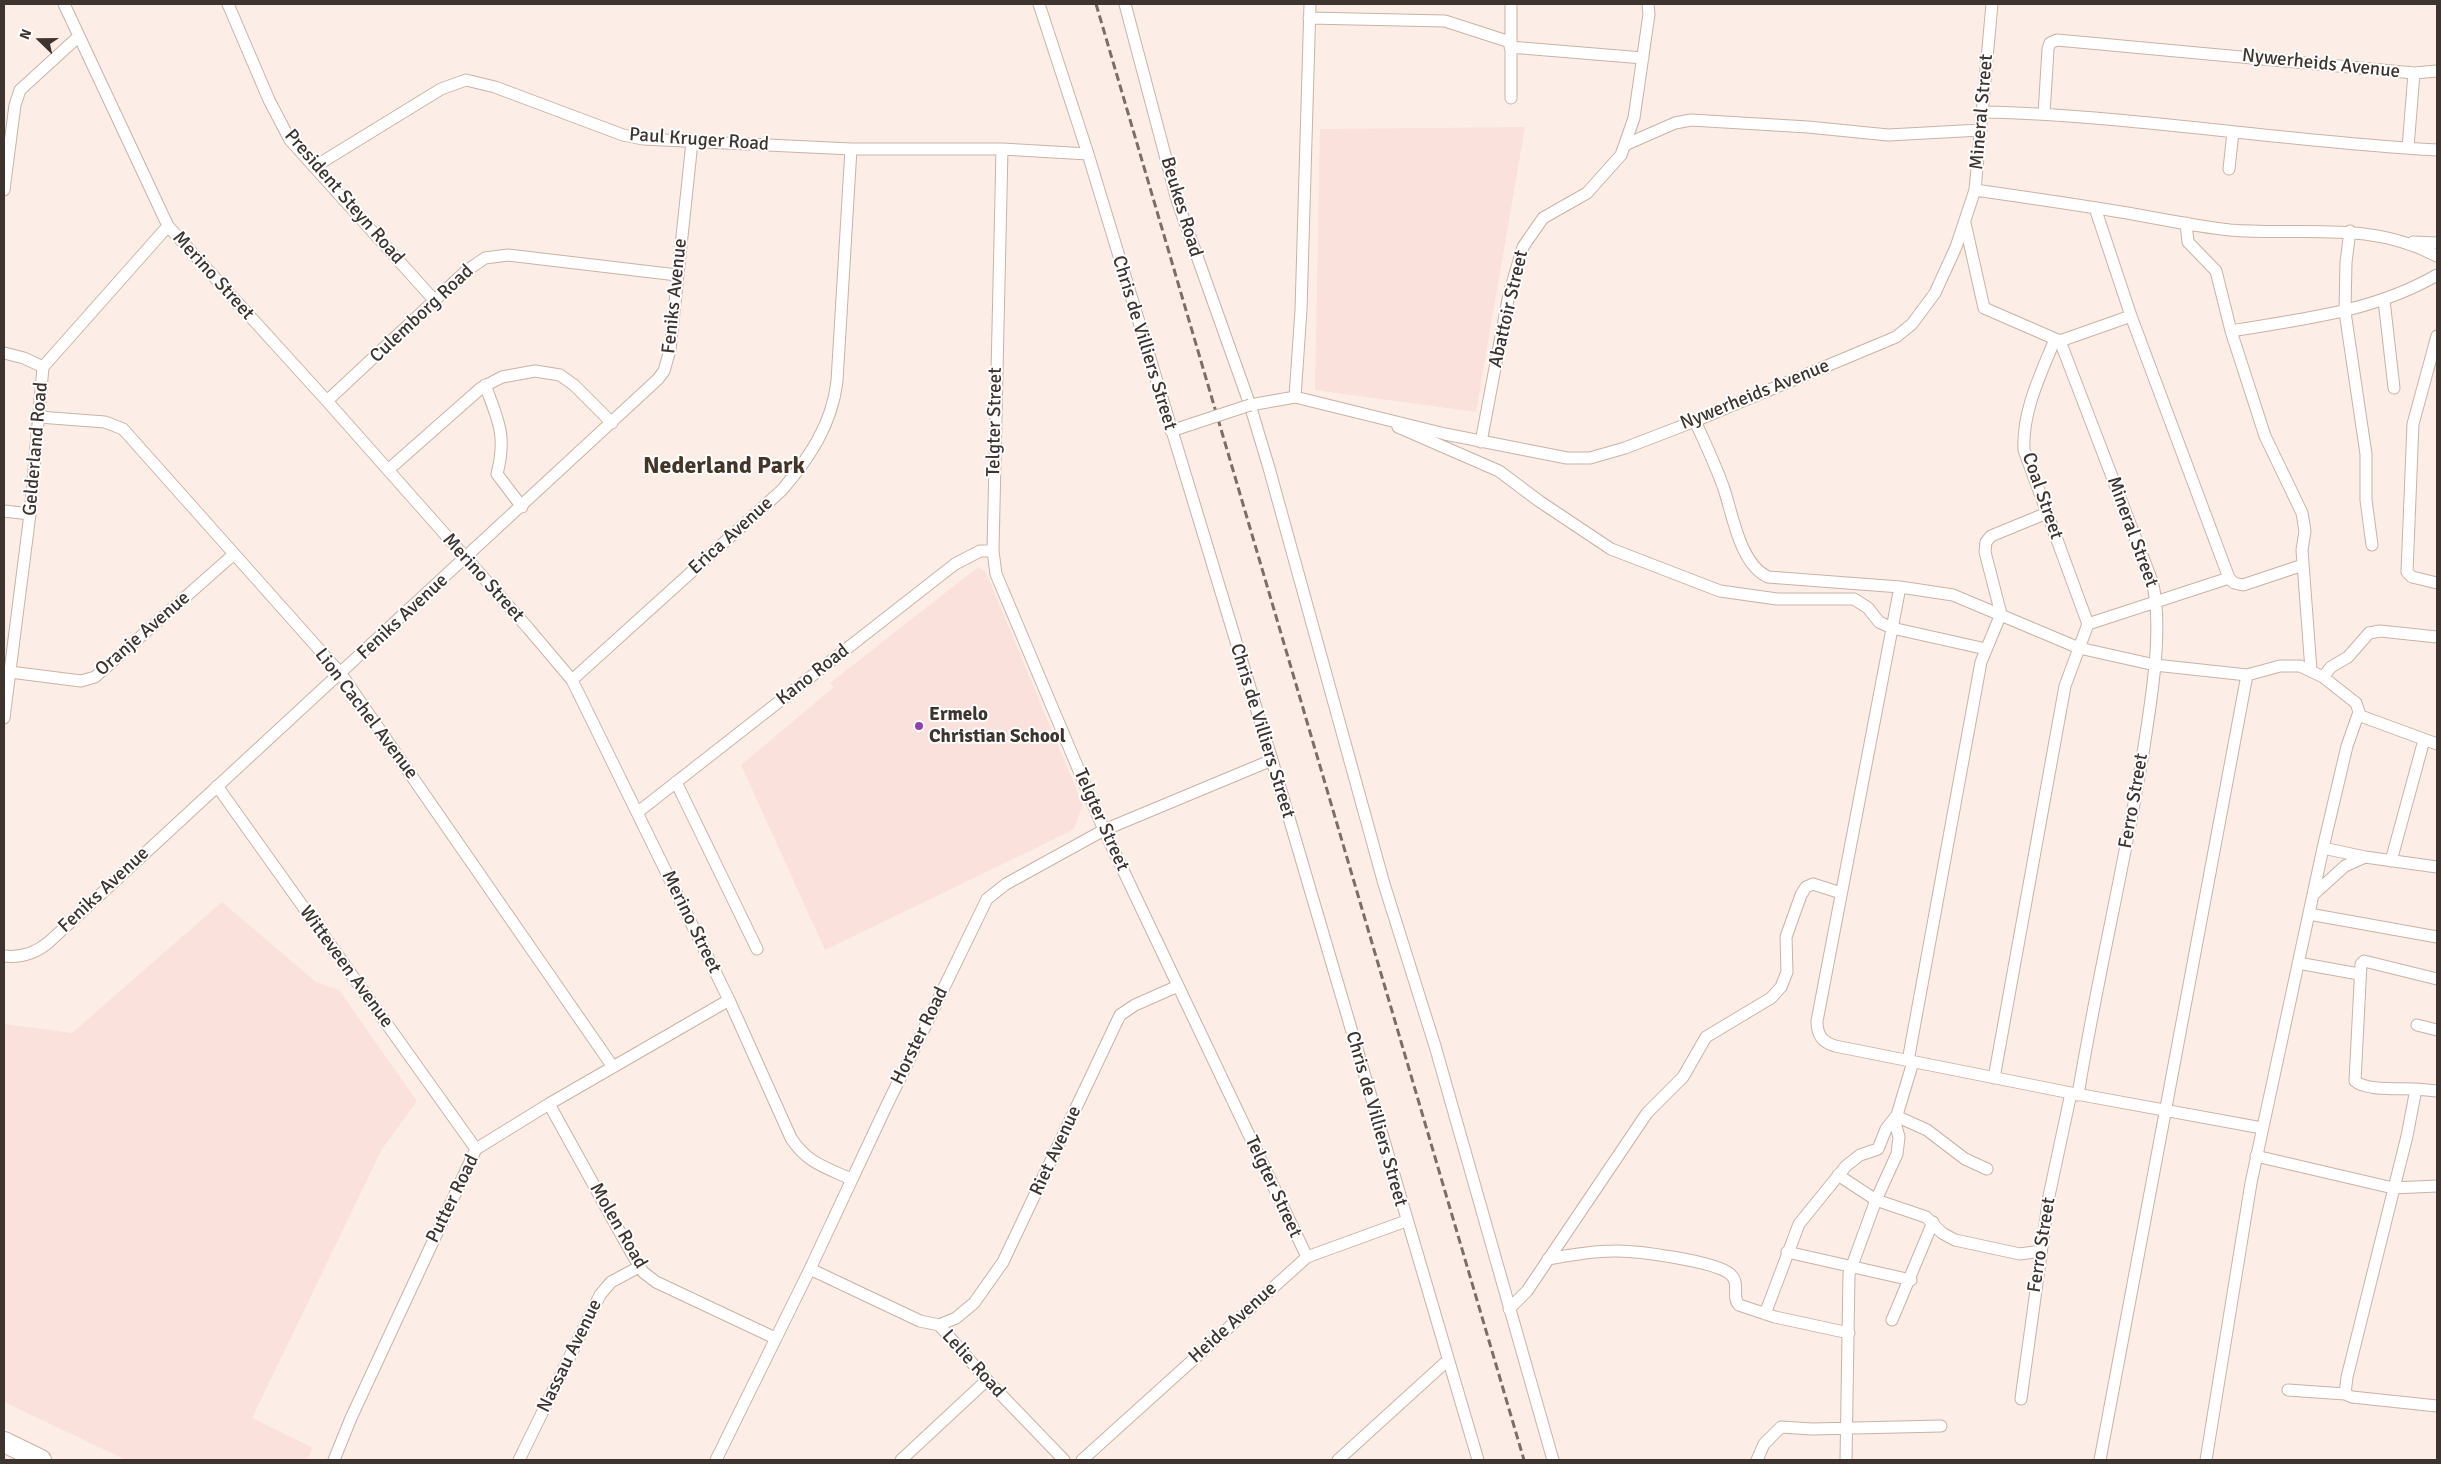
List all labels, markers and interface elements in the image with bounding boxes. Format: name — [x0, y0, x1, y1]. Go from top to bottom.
north arrow — [15, 15, 65, 65]
text: N — [16, 26, 35, 42]
street label: Nywerheids Avenue — [2241, 44, 2401, 84]
street label: Mineral Street — [1966, 53, 1998, 171]
street label: Paul Kruger Road — [628, 124, 770, 156]
street label: President Steyn Road — [279, 125, 409, 269]
street label: Beukes Road — [1155, 154, 1207, 260]
street label: Merino Street — [167, 227, 259, 325]
street label: Feniks Avenue — [658, 237, 692, 355]
street label: Abattoir Street — [1484, 248, 1534, 370]
street label: Chris de Villiers Street — [1107, 253, 1181, 433]
street label: Culemborg Road — [365, 260, 479, 368]
street label: Nywerheids Avenue — [1677, 355, 1833, 435]
street label: Telgter Street — [983, 367, 1007, 477]
street label: Gelderland Road — [19, 381, 53, 517]
street label: Coal Street — [2017, 450, 2067, 542]
district label: Nederland Park — [643, 453, 805, 481]
street label: Mineral Street — [2101, 474, 2163, 590]
street label: Erica Avenue — [684, 492, 778, 580]
street label: Merino Street — [437, 529, 529, 627]
street label: Feniks Avenue — [353, 569, 453, 665]
street label: Oranje Avenue — [91, 587, 195, 681]
street label: Kano Road — [772, 640, 854, 710]
street label: Chris de Villiers Street — [1225, 641, 1299, 821]
street label: Lion Cachel Avenue — [309, 644, 423, 784]
place label: Ermelo Christian School — [929, 704, 1066, 748]
marker: Ermelo Christian School — [913, 720, 925, 732]
street label: Ferro Street — [2114, 752, 2154, 850]
street label: Telgter Street — [1068, 765, 1134, 875]
street label: Feniks Avenue — [54, 842, 154, 938]
street label: Merino Street — [656, 867, 726, 977]
street label: Witteveen Avenue — [294, 902, 398, 1032]
street label: Horster Road — [887, 983, 953, 1089]
street label: Chris de Villiers Street — [1340, 1029, 1412, 1209]
street label: Riet Avenue — [1025, 1103, 1087, 1199]
street label: Telgter Street — [1240, 1133, 1306, 1241]
street label: Putter Road — [422, 1151, 484, 1247]
street label: Molen Road — [584, 1179, 652, 1273]
street label: Ferro Street — [2023, 1196, 2061, 1294]
street label: Heide Avenue — [1184, 1278, 1282, 1368]
street label: Nassau Avenue — [533, 1296, 607, 1416]
street label: Lelie Road — [936, 1325, 1010, 1403]

